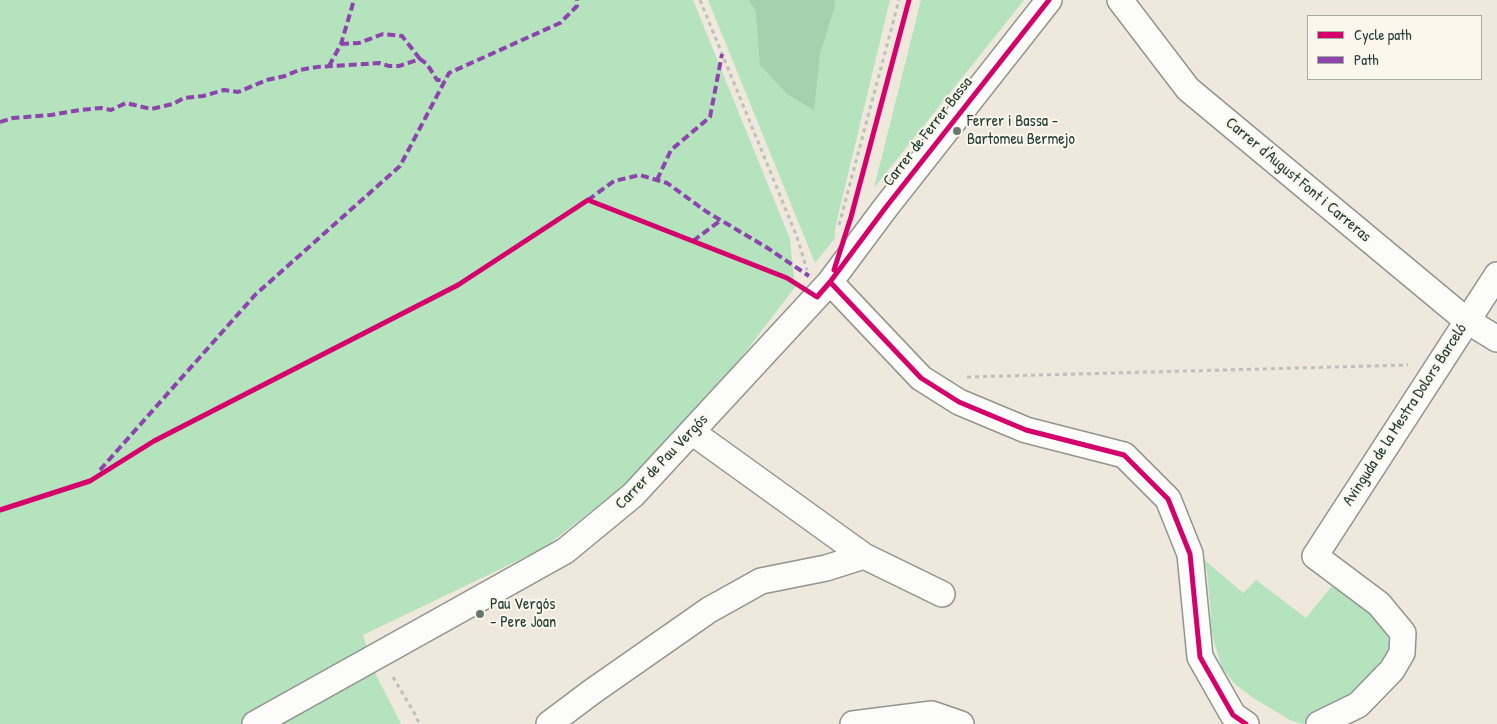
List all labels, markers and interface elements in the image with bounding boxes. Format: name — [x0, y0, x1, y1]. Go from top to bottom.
legend — [1307, 15, 1482, 80]
text: Cycle path — [1354, 24, 1412, 45]
text: Path — [1354, 49, 1379, 70]
street label: Carrer de Ferrer Bassa — [879, 73, 977, 191]
place label: Ferrer i Bassa - Bartomeu Bermejo — [967, 112, 1075, 150]
street label: Carrer d'August Font i Carreras — [1221, 114, 1375, 246]
marker: Ferrer i Bassa - Bartomeu Bermejo — [951, 125, 963, 137]
street label: Avinguda de la Mestra Dolors Barceló — [1339, 320, 1471, 510]
street label: Carrer de Pau Vergós — [612, 410, 712, 514]
place label: Pau Vergós - Pere Joan — [490, 595, 556, 633]
marker: Pau Vergós - Pere Joan — [474, 608, 486, 620]

